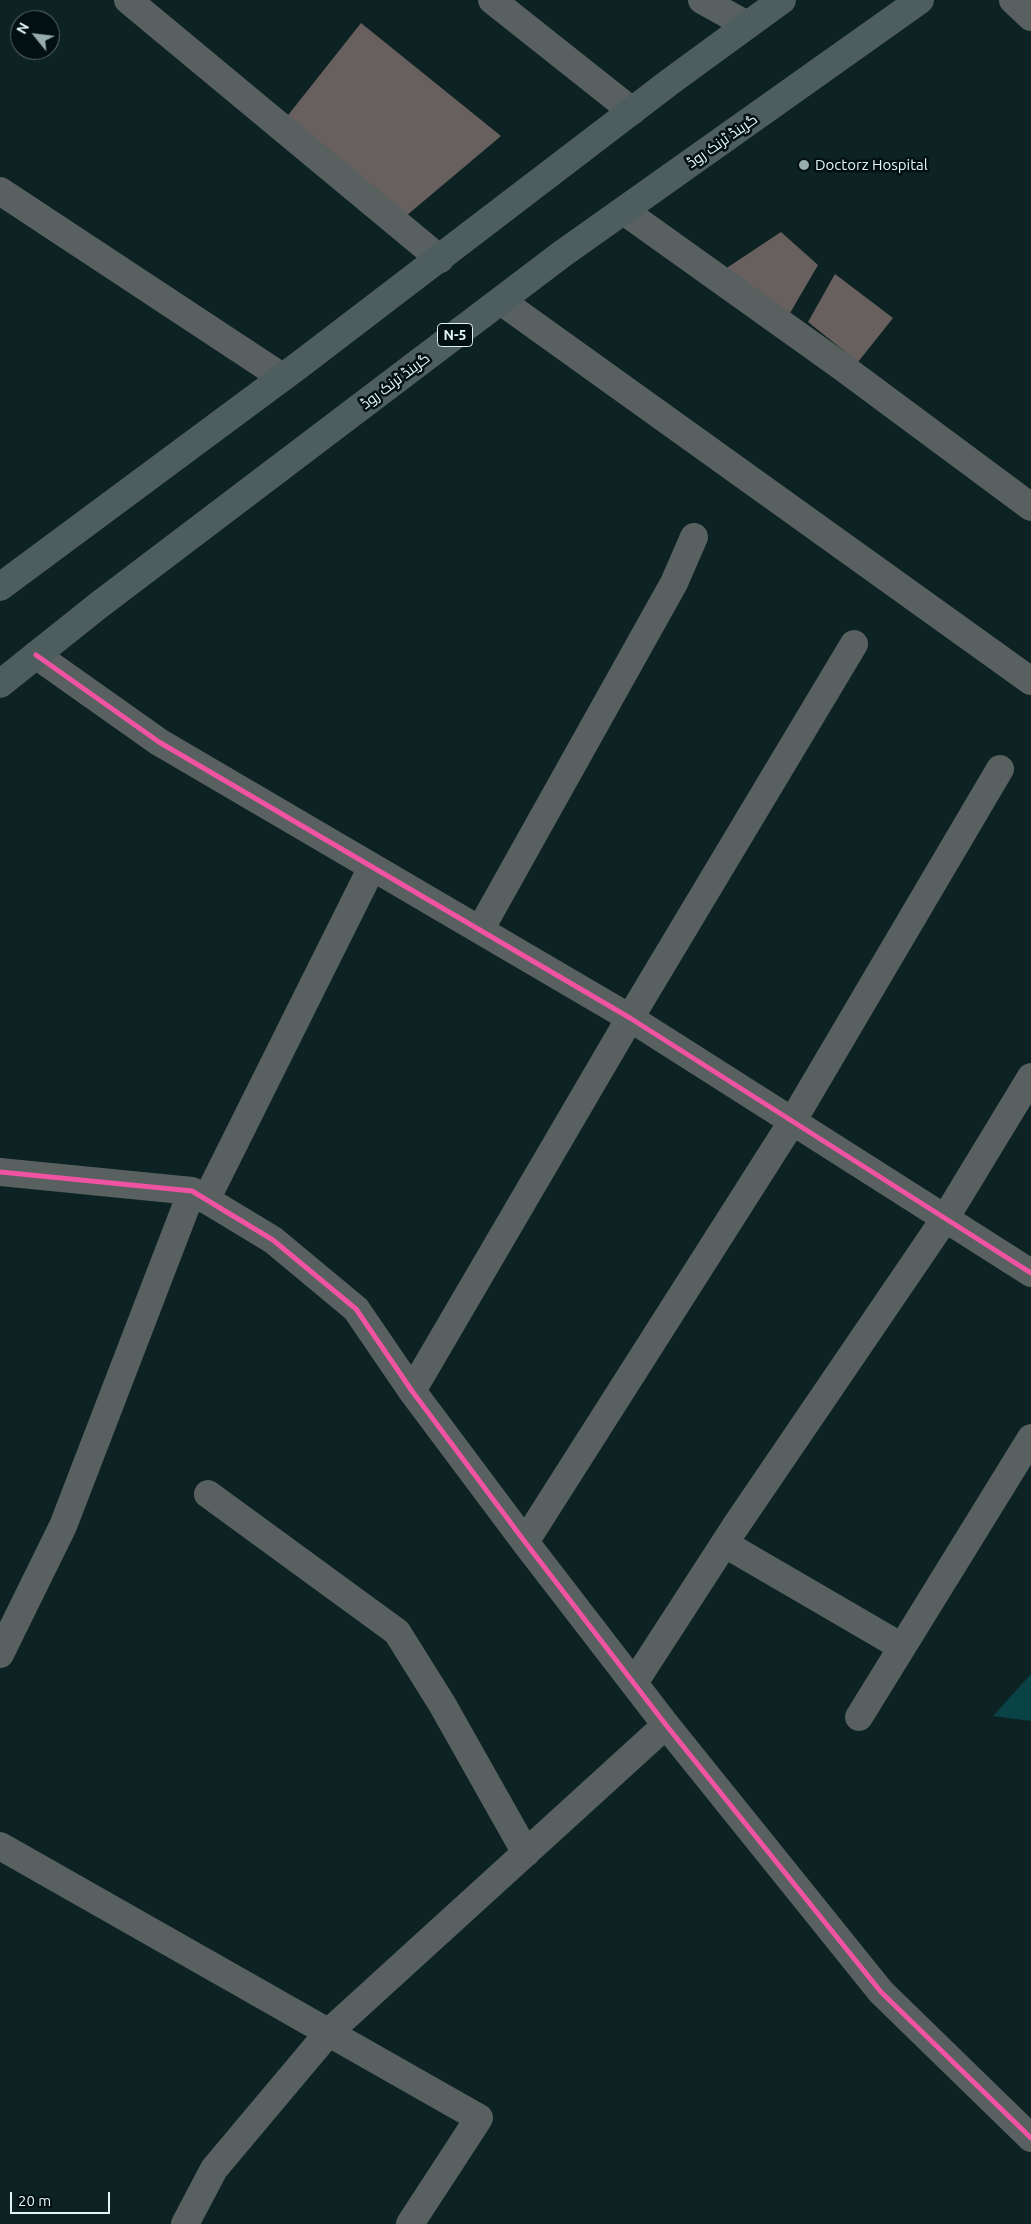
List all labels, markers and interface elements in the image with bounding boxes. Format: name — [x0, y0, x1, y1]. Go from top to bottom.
north arrow — [10, 10, 60, 60]
text: N — [13, 20, 32, 37]
street label: گرینڈ ٹرنک روڈ — [683, 110, 761, 172]
place label: Doctorz Hospital — [815, 156, 928, 174]
marker: Doctorz Hospital — [797, 158, 811, 172]
road number: N-5 — [438, 324, 472, 346]
street label: گرینڈ ٹرنک روڈ — [357, 349, 433, 413]
scale bar — [12, 2182, 112, 2214]
text: 20 m — [18, 2192, 51, 2209]

